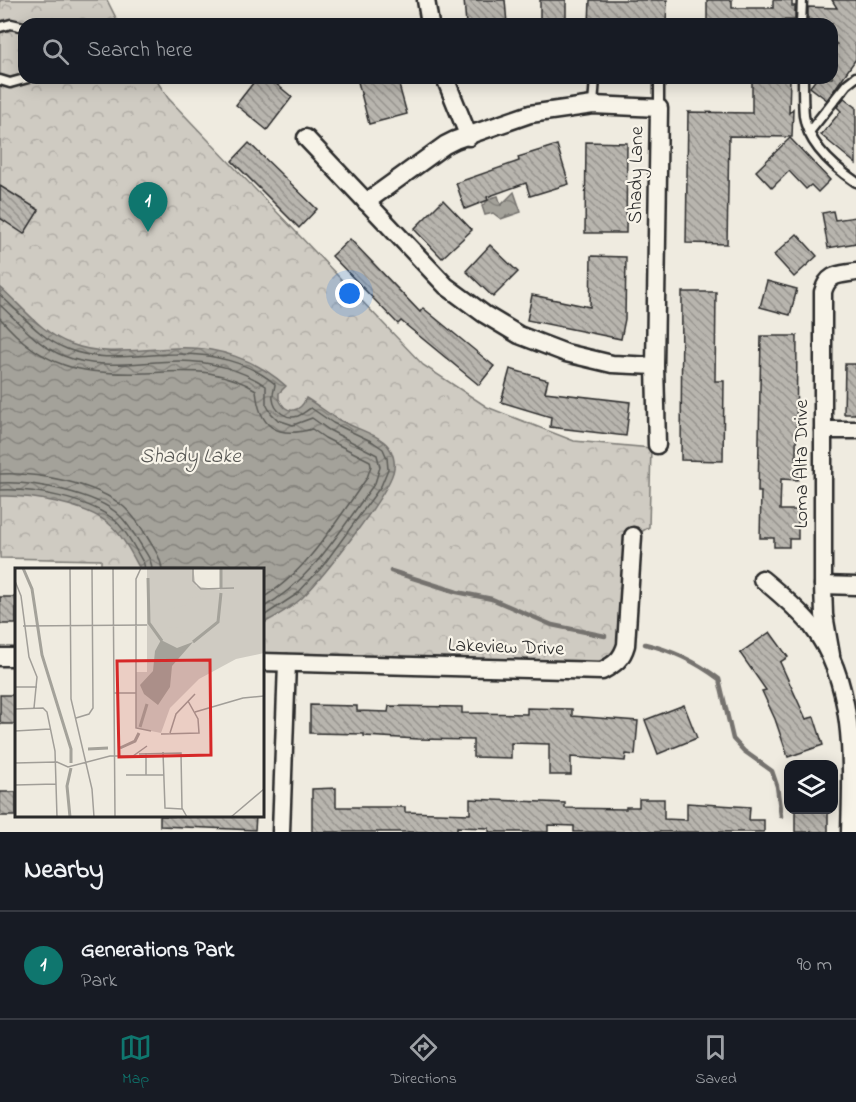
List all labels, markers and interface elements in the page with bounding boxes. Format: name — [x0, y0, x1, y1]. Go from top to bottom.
search box — [18, 18, 838, 84]
icon: search — [39, 35, 72, 68]
text: Search here — [87, 35, 192, 67]
street label: Shady Lane — [622, 126, 652, 224]
pin: 1 — [128, 182, 168, 232]
your location — [335, 279, 364, 308]
street label: Loma Alta Drive — [788, 399, 817, 529]
water label: Shady Lake — [139, 442, 242, 472]
inset map — [15, 568, 264, 817]
street label: Lakeview Drive — [447, 631, 565, 665]
map controls — [784, 760, 838, 814]
button: layers — [784, 760, 838, 814]
text: Nearby — [24, 852, 103, 890]
text: Generations Park — [81, 935, 234, 967]
text: 1 — [40, 951, 47, 980]
text: 90 m — [797, 951, 832, 980]
text: Park — [81, 967, 117, 996]
tab: Map — [119, 1031, 152, 1091]
tab: Directions — [390, 1031, 457, 1091]
tab: Saved — [695, 1031, 737, 1091]

